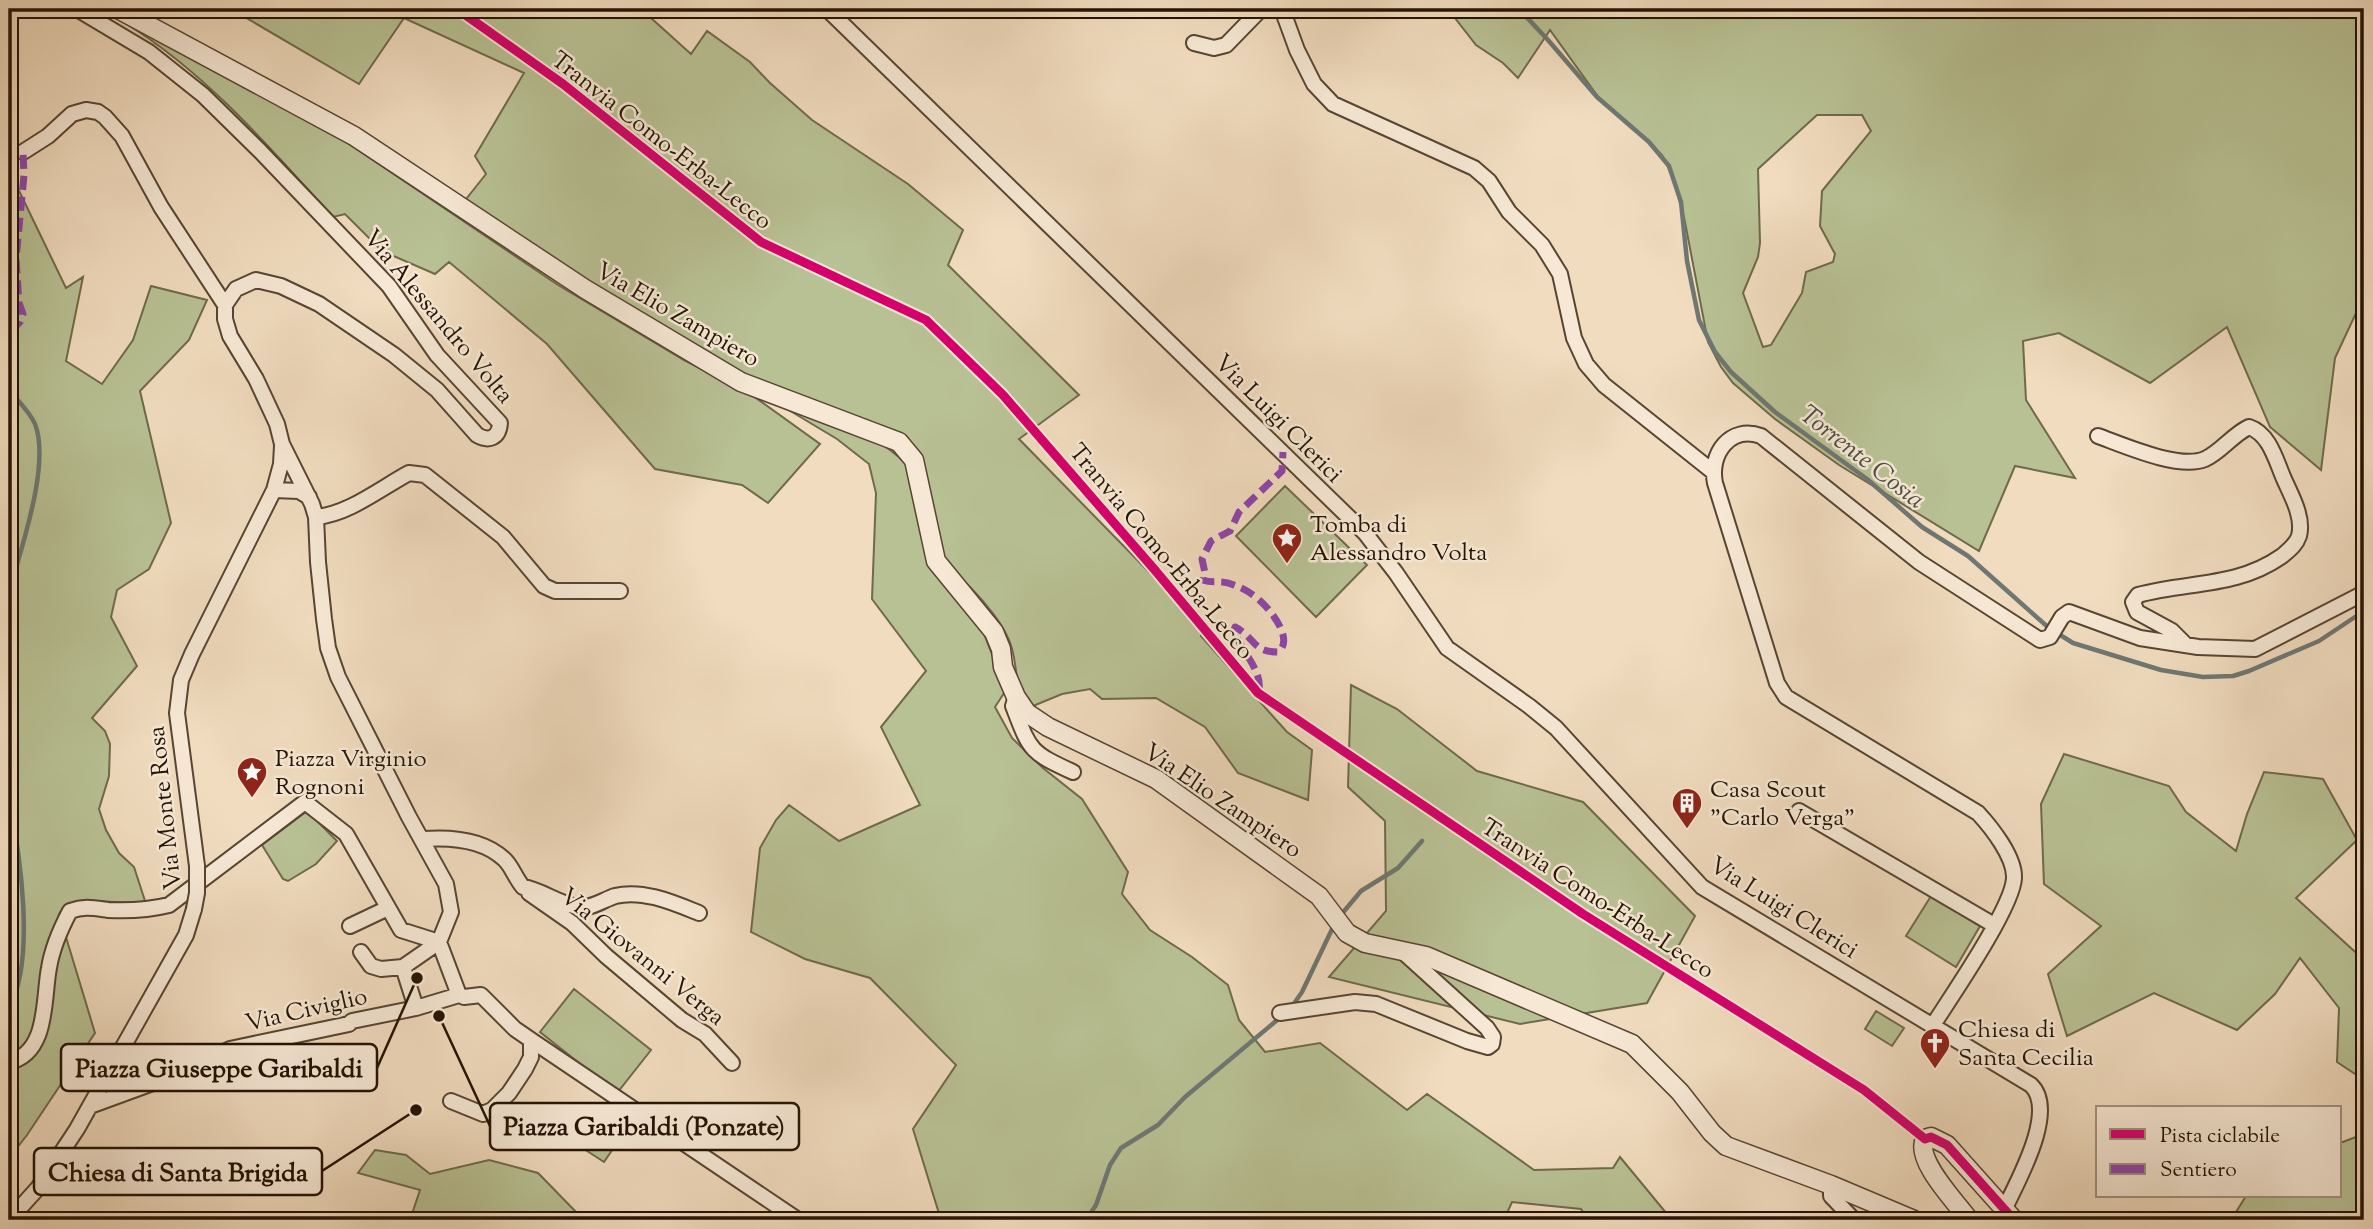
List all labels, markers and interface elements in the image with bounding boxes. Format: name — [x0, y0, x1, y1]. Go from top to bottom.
street label: Tranvia Como-Erba-Lecco — [543, 44, 779, 239]
street label: Via Alessandro Volta — [354, 223, 521, 412]
street label: Via Elio Zampiero — [589, 255, 765, 377]
street label: Via Luigi Clerici — [1205, 347, 1350, 492]
water label: Torrente Cosia — [1791, 397, 1932, 519]
street label: Tranvia Como-Erba-Lecco — [1060, 437, 1261, 668]
place label: Tomba di Alessandro Volta — [1310, 509, 1487, 571]
place icon: Tomba di Alessandro Volta — [1270, 521, 1304, 565]
street label: Via Monte Rosa — [140, 724, 191, 891]
street label: Via Elio Zampiero — [1136, 736, 1308, 867]
place label: Piazza Virginio Rognoni — [275, 743, 427, 805]
place icon: Piazza Virginio Rognoni — [235, 755, 269, 799]
place label: Casa Scout "Carlo Verga" — [1710, 774, 1855, 836]
building icon: Casa Scout "Carlo Verga" — [1670, 786, 1704, 830]
street label: Tranvia Como-Erba-Lecco — [1473, 811, 1720, 988]
street label: Via Luigi Clerici — [1702, 849, 1864, 968]
street label: Via Giovanni Verga — [552, 880, 732, 1035]
street label: Via Civiglio — [242, 980, 371, 1041]
place label: Chiesa di Santa Cecilia — [1958, 1014, 2094, 1076]
church icon: Chiesa di Santa Cecilia — [1918, 1026, 1952, 1070]
callout: Piazza Giuseppe Garibaldi — [61, 1044, 377, 1091]
text: Piazza Giuseppe Garibaldi — [75, 1052, 363, 1089]
callout: Piazza Garibaldi (Ponzate) — [490, 1103, 799, 1150]
legend — [2096, 1106, 2342, 1198]
text: Piazza Garibaldi (Ponzate) — [503, 1110, 785, 1147]
text: Pista ciclabile — [2160, 1122, 2280, 1152]
callout: Chiesa di Santa Brigida — [34, 1148, 322, 1195]
text: Chiesa di Santa Brigida — [48, 1156, 308, 1193]
text: Sentiero — [2160, 1156, 2237, 1186]

